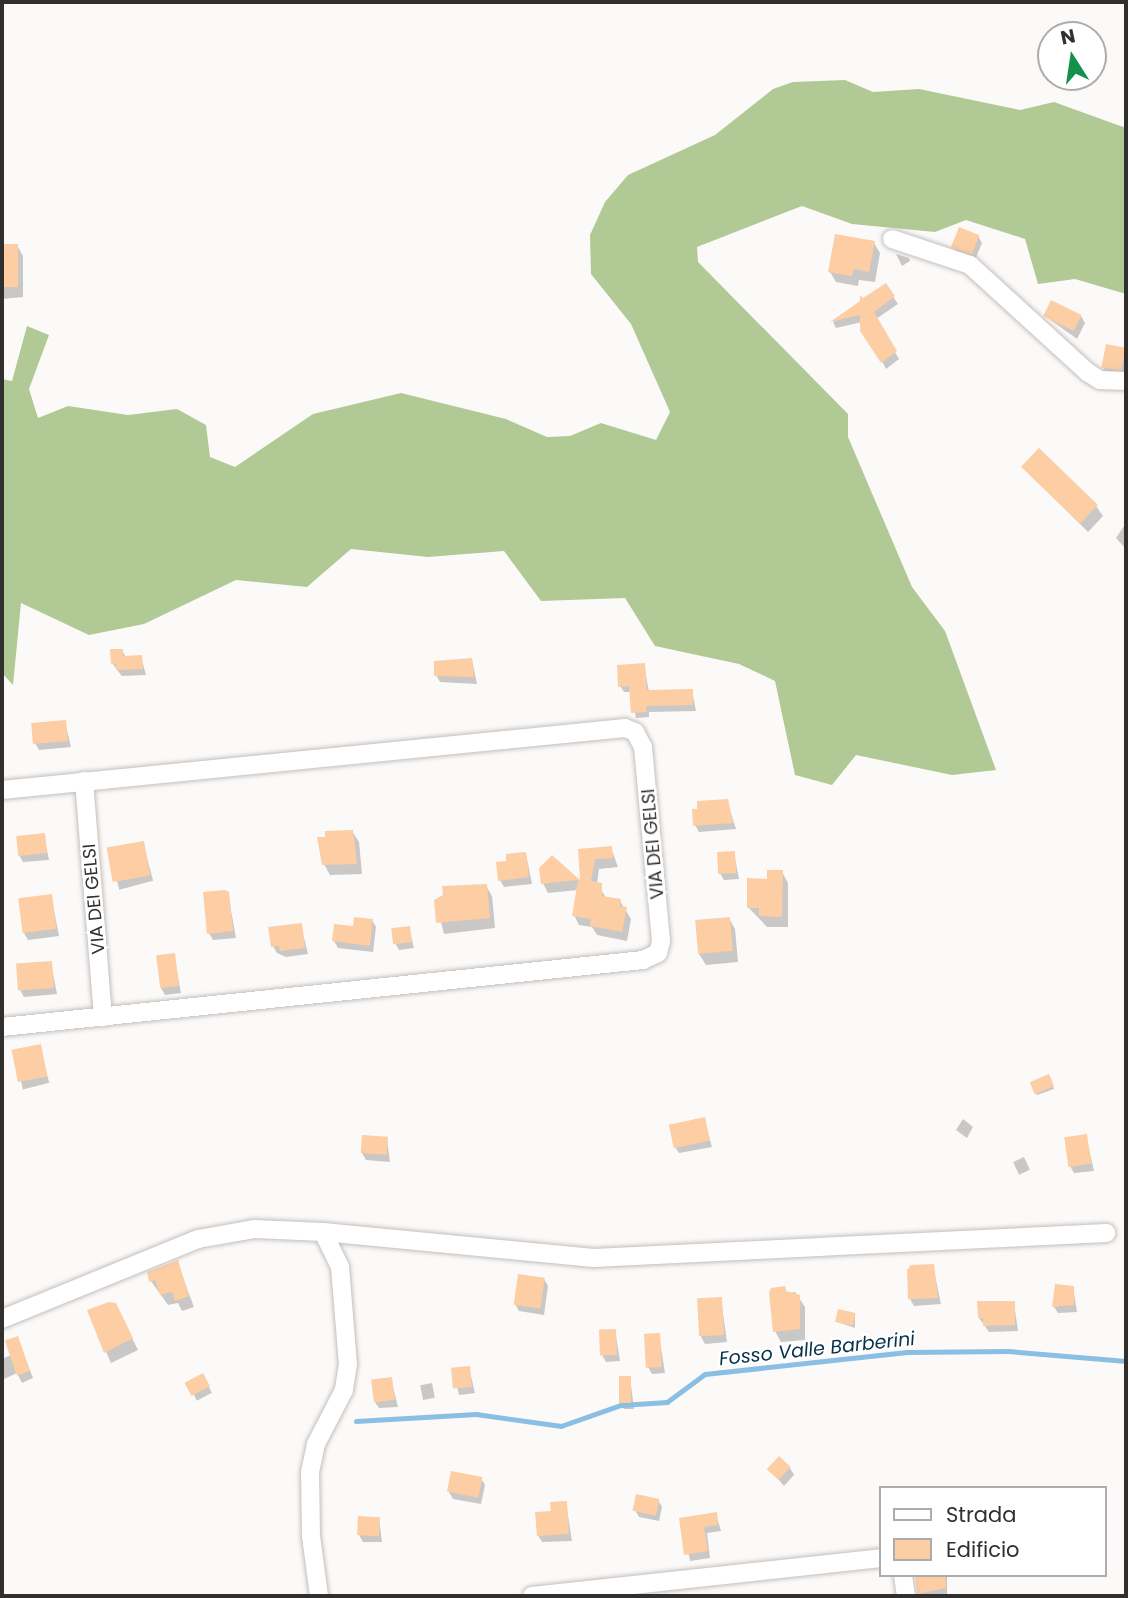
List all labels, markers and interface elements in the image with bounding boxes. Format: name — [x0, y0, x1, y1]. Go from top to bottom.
north arrow — [1037, 21, 1107, 91]
text: N — [1058, 22, 1078, 52]
street label: VIA DEI GELSI — [637, 788, 669, 900]
street label: VIA DEI GELSI — [78, 843, 110, 955]
water label: Fosso Valle Barberini — [718, 1327, 916, 1371]
legend — [880, 1486, 1107, 1577]
text: Strada — [946, 1500, 1016, 1529]
text: Edificio — [946, 1535, 1020, 1564]

